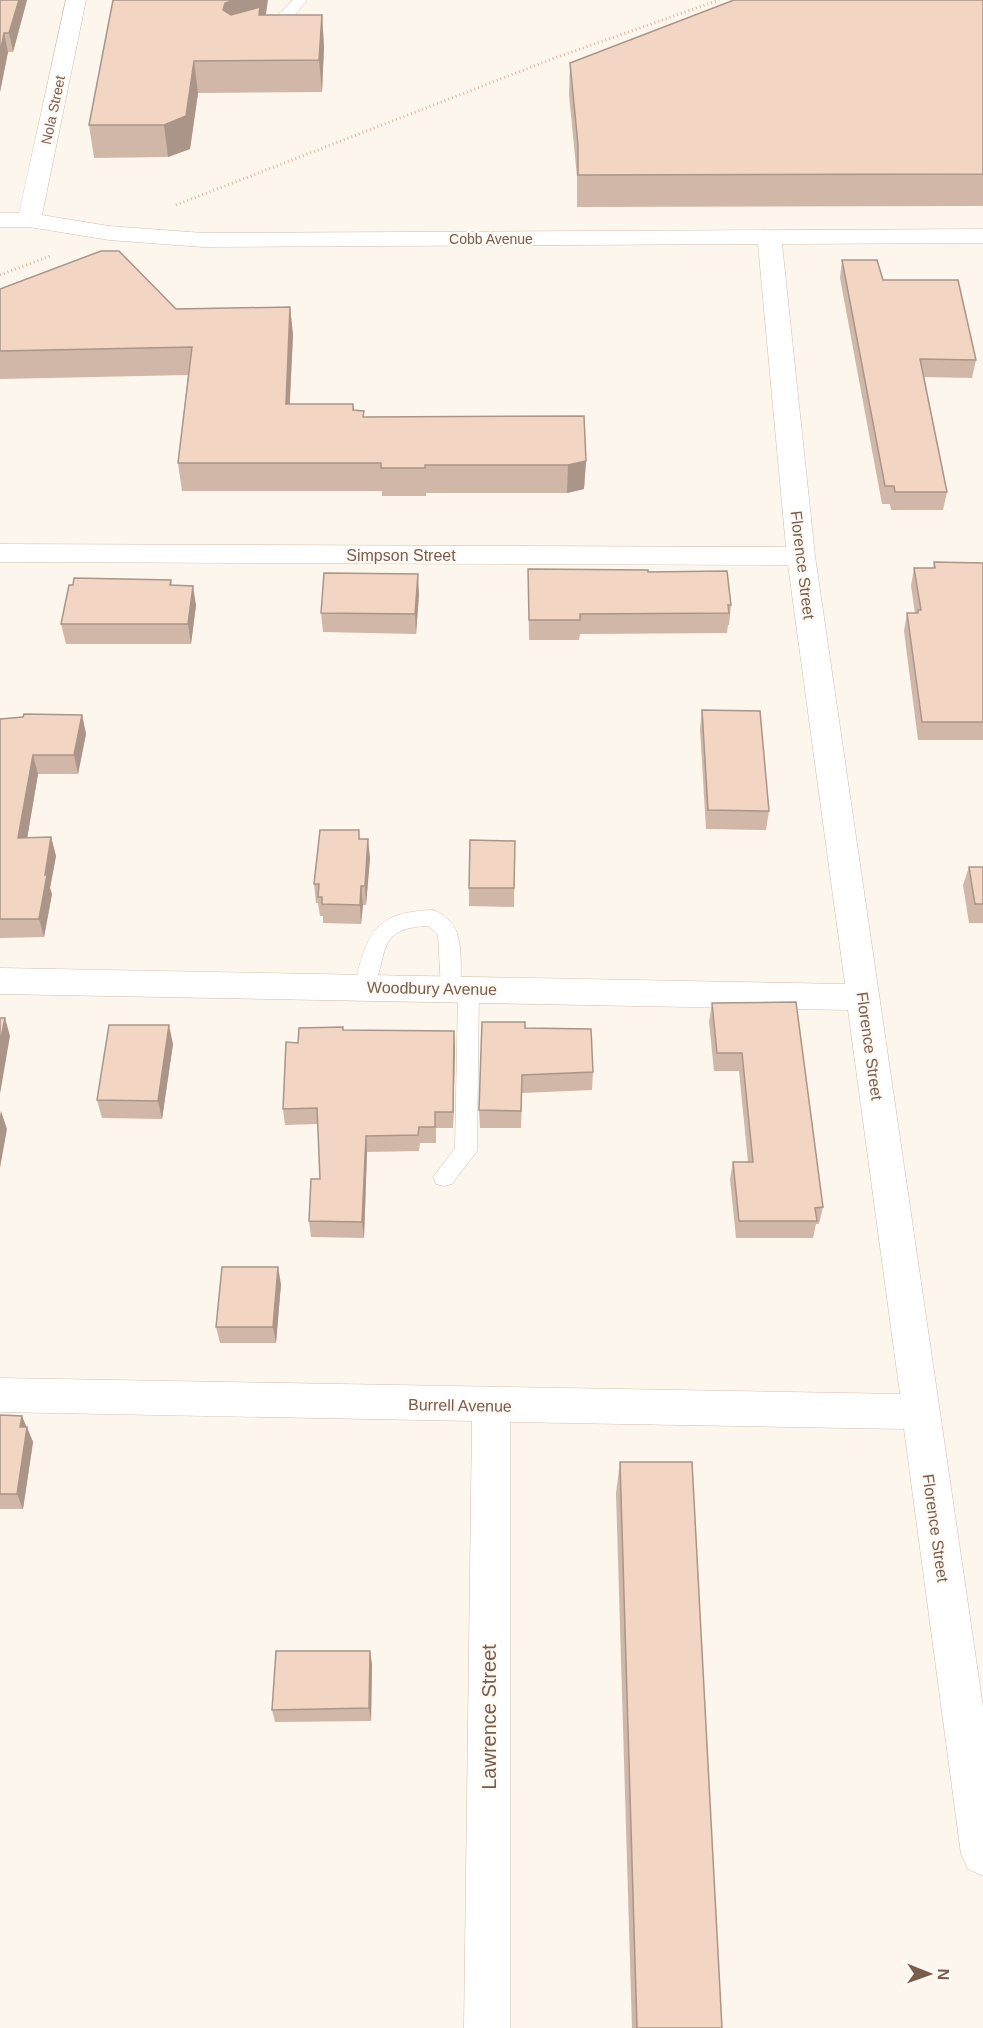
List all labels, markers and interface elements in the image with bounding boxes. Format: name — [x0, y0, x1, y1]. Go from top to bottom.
street label: Nola Street — [38, 74, 68, 146]
street label: Cobb Avenue — [449, 231, 533, 247]
street label: Florence Street — [787, 510, 818, 621]
street label: Simpson Street — [346, 547, 456, 564]
street label: Woodbury Avenue — [367, 979, 497, 998]
street label: Florence Street — [853, 991, 886, 1102]
street label: Burrell Avenue — [408, 1396, 512, 1415]
street label: Florence Street — [919, 1473, 952, 1584]
street label: Lawrence Street — [478, 1644, 500, 1790]
north arrow — [899, 1944, 959, 2004]
text: N — [935, 1968, 952, 1980]

